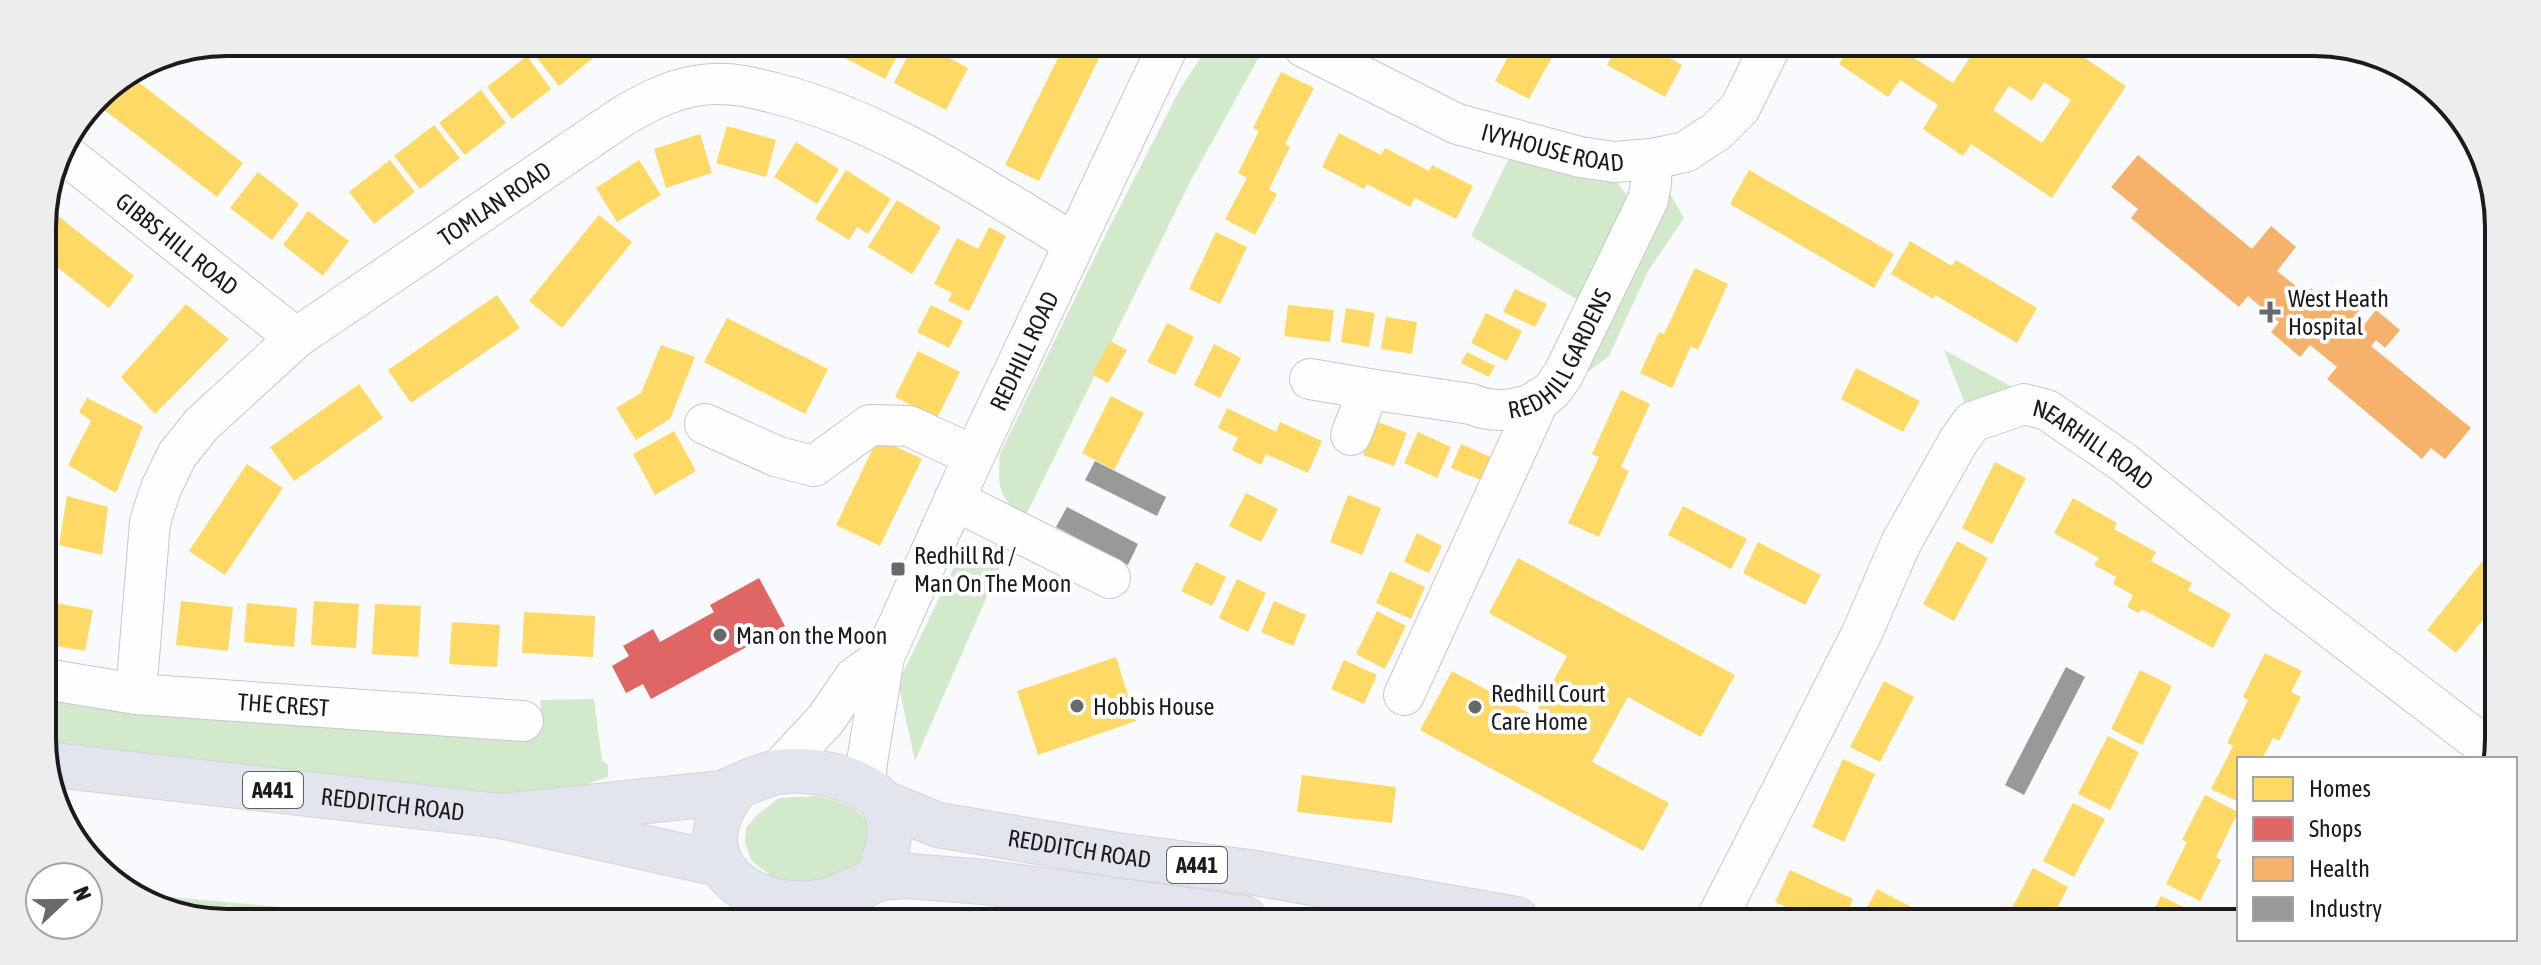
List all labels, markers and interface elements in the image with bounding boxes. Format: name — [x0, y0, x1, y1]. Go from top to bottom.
street label: IVYHOUSE ROAD — [1479, 118, 1625, 176]
street label: TOMLAN ROAD — [433, 156, 556, 251]
street label: GIBBS HILL ROAD — [111, 187, 244, 300]
street label: REDHILL GARDENS — [1506, 284, 1616, 423]
place label: West Heath Hospital — [2288, 285, 2389, 340]
street label: REDHILL ROAD — [984, 287, 1063, 415]
marker: West Heath Hospital — [2259, 301, 2281, 323]
street label: NEARHILL ROAD — [2030, 393, 2159, 495]
place label: Redhill Rd / Man On The Moon — [914, 542, 1071, 597]
marker: Redhill Rd / Man On The Moon — [889, 560, 907, 578]
place label: Man on the Moon — [736, 622, 887, 649]
marker: Man on the Moon — [711, 626, 729, 644]
place label: Redhill Court Care Home — [1491, 680, 1606, 735]
street label: THE CREST — [237, 688, 331, 721]
place label: Hobbis House — [1093, 693, 1214, 720]
marker: Hobbis House — [1068, 697, 1086, 715]
marker: Redhill Court Care Home — [1466, 698, 1484, 716]
legend — [2237, 757, 2517, 941]
road number: A441 — [243, 772, 303, 808]
text: Homes — [2309, 775, 2371, 802]
street label: REDDITCH ROAD — [319, 782, 466, 825]
text: Shops — [2309, 815, 2362, 842]
street label: REDDITCH ROAD — [1006, 823, 1153, 873]
road number: A441 — [1167, 847, 1227, 883]
text: Health — [2309, 855, 2370, 882]
north arrow — [24, 861, 104, 941]
text: N — [68, 883, 97, 904]
text: Industry — [2309, 895, 2382, 922]

